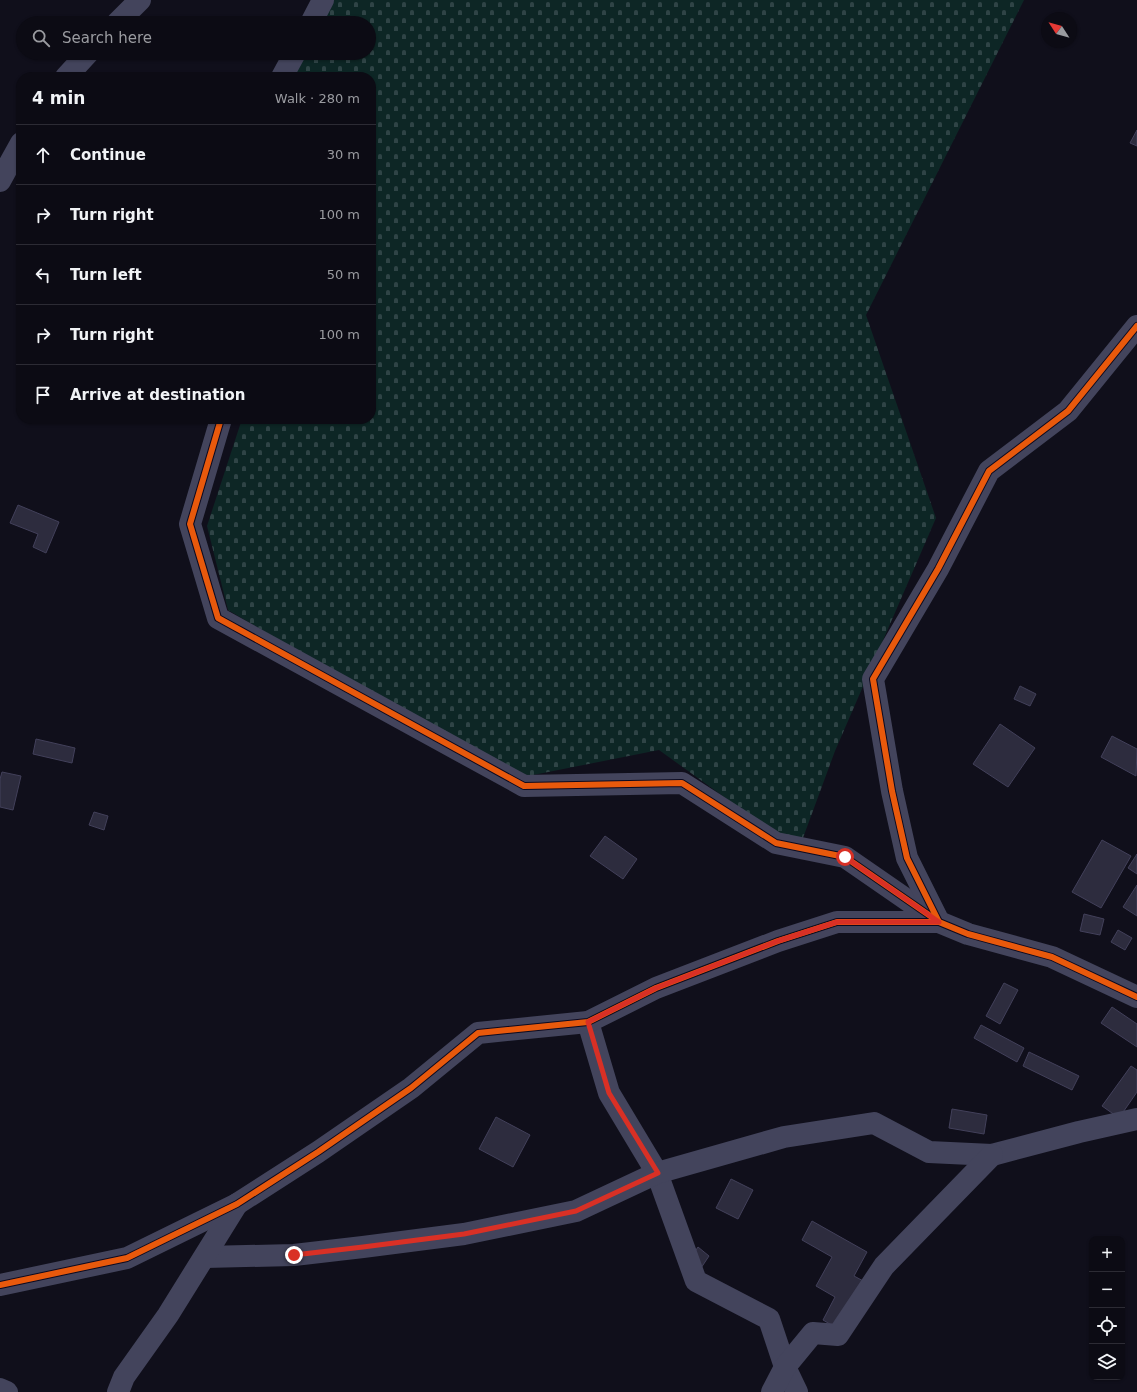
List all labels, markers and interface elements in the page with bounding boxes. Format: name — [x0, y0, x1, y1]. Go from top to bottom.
north arrow — [1041, 12, 1077, 48]
search box — [16, 16, 376, 60]
icon: search — [30, 27, 52, 49]
text: Search here — [62, 29, 152, 47]
text: 4 min — [32, 88, 85, 108]
text: Walk · 280 m — [275, 91, 360, 106]
icon: ahead — [32, 144, 54, 166]
text: Continue — [70, 146, 146, 164]
text: 30 m — [327, 147, 360, 162]
icon: right — [32, 204, 54, 226]
text: Turn right — [70, 206, 154, 224]
text: 100 m — [318, 207, 360, 222]
icon: left — [32, 264, 54, 286]
text: Turn left — [70, 266, 142, 284]
text: 50 m — [327, 267, 360, 282]
icon: right — [32, 324, 54, 346]
text: Turn right — [70, 326, 154, 344]
text: 100 m — [318, 327, 360, 342]
icon: arrive — [32, 384, 54, 406]
text: Arrive at destination — [70, 386, 245, 404]
route start — [836, 848, 854, 866]
map controls — [1089, 1236, 1125, 1380]
button: + — [1089, 1236, 1125, 1272]
route end — [285, 1246, 303, 1264]
button: − — [1089, 1272, 1125, 1308]
button: locate — [1089, 1308, 1125, 1344]
button: layers — [1089, 1344, 1125, 1380]

